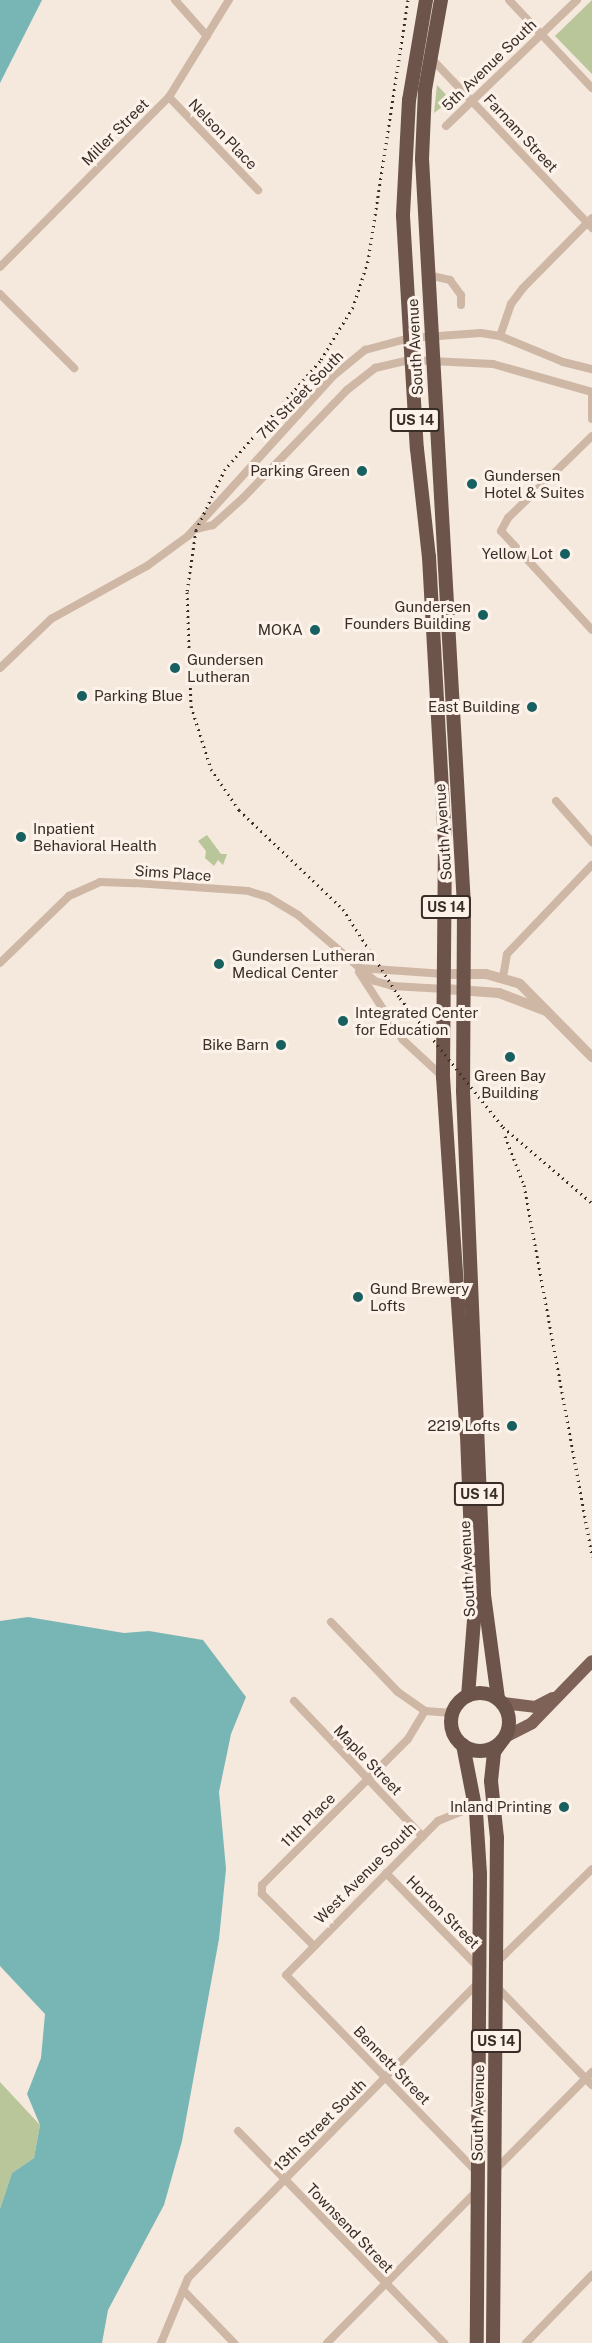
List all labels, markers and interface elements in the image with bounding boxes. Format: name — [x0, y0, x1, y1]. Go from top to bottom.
street label: 5th Avenue South — [438, 15, 540, 115]
street label: Farnam Street — [480, 90, 562, 176]
street label: Miller Street — [78, 95, 152, 169]
street label: Nelson Place — [185, 95, 261, 173]
street label: South Avenue — [403, 298, 427, 396]
street label: 7th Street South — [253, 347, 347, 443]
road number: US 14 — [390, 409, 440, 431]
place label: Parking Green — [250, 462, 350, 480]
marker: Parking Green — [355, 464, 369, 478]
place label: Gundersen Hotel & Suites — [484, 466, 584, 501]
marker: Gundersen Hotel & Suites — [465, 477, 479, 491]
place label: Yellow Lot — [482, 545, 553, 563]
marker: Yellow Lot — [558, 547, 572, 561]
place label: Gundersen Founders Building — [344, 597, 471, 632]
marker: Gundersen Founders Building — [476, 608, 490, 622]
place label: MOKA — [258, 621, 303, 639]
marker: MOKA — [308, 623, 322, 637]
place label: Gundersen Lutheran — [187, 650, 263, 685]
marker: Gundersen Lutheran — [168, 661, 182, 675]
place label: Parking Blue — [94, 687, 183, 705]
marker: Parking Blue — [75, 689, 89, 703]
place label: East Building — [428, 698, 520, 716]
marker: East Building — [525, 700, 539, 714]
street label: South Avenue — [431, 783, 455, 881]
place label: Inpatient Behavioral Health — [33, 819, 157, 854]
marker: Inpatient Behavioral Health — [14, 830, 28, 844]
street label: Sims Place — [134, 861, 212, 885]
road number: US 14 — [420, 896, 472, 918]
place label: Gundersen Lutheran Medical Center — [232, 946, 375, 981]
marker: Gundersen Lutheran Medical Center — [210, 955, 228, 973]
place label: Integrated Center for Education — [355, 1003, 478, 1038]
marker: Integrated Center for Education — [336, 1014, 350, 1028]
place label: Bike Barn — [202, 1036, 269, 1054]
marker: Bike Barn — [274, 1038, 288, 1052]
marker: Green Bay Building — [503, 1050, 517, 1064]
place label: Green Bay Building — [474, 1066, 546, 1101]
place label: Gund Brewery Lofts — [370, 1279, 469, 1314]
marker: Gund Brewery Lofts — [351, 1290, 365, 1304]
place label: 2219 Lofts — [428, 1417, 500, 1435]
marker: 2219 Lofts — [505, 1419, 519, 1433]
road number: US 14 — [454, 1483, 504, 1505]
street label: South Avenue — [455, 1520, 479, 1618]
street label: Maple Street — [330, 1721, 406, 1799]
street label: 11th Place — [277, 1789, 339, 1851]
place label: Inland Printing — [450, 1798, 552, 1816]
marker: Inland Printing — [557, 1800, 571, 1814]
street label: West Avenue South — [311, 1819, 419, 1927]
street label: Horton Street — [403, 1872, 483, 1952]
street label: Bennett Street — [350, 2022, 434, 2108]
road number: US 14 — [470, 2030, 522, 2052]
street label: South Avenue — [468, 2064, 488, 2162]
street label: 13th Street South — [270, 2075, 370, 2175]
street label: Townsend Street — [303, 2179, 397, 2277]

